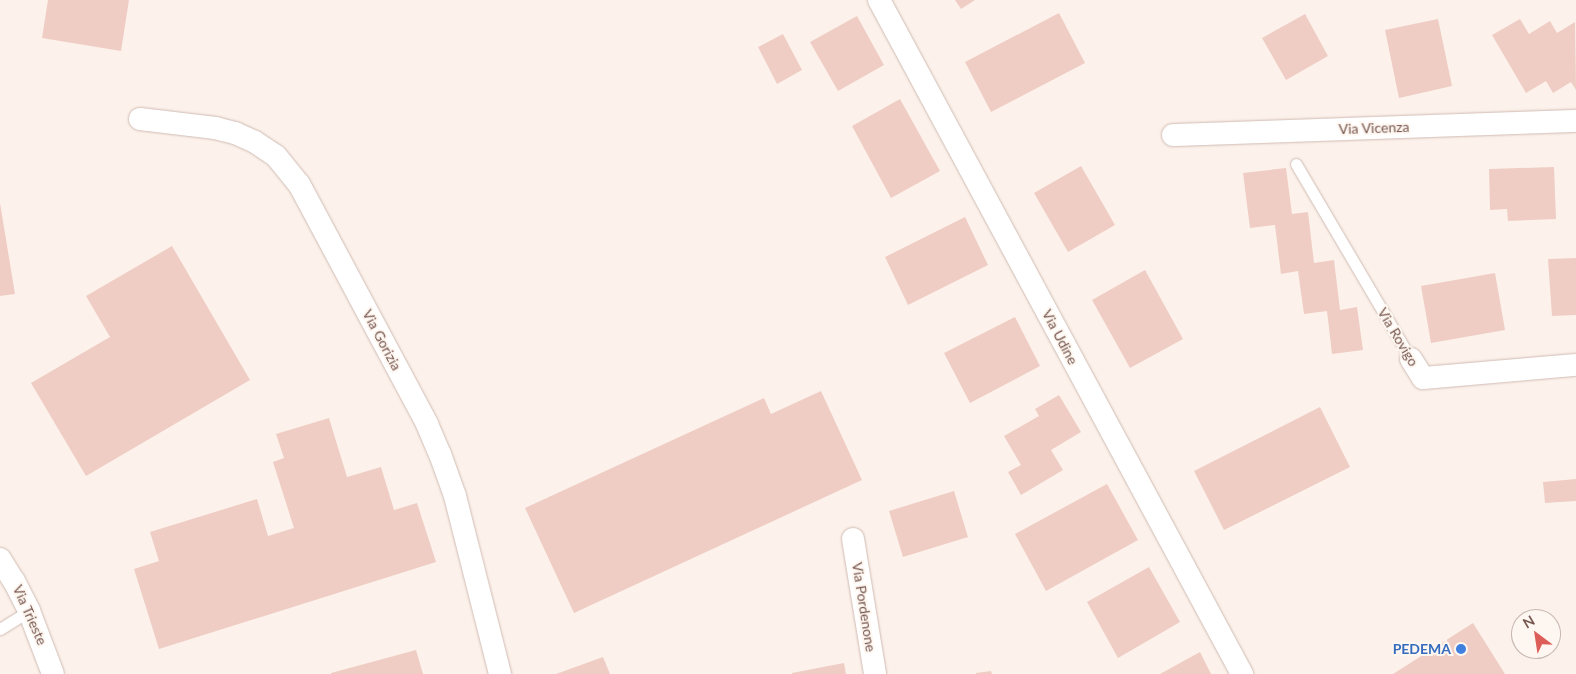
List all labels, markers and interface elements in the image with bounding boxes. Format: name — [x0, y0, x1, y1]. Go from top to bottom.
street label: Via Vicenza — [1338, 118, 1410, 138]
street label: Via Rovigo — [1374, 305, 1422, 369]
street label: Via Gorizia — [359, 307, 405, 373]
street label: Via Udine — [1039, 307, 1081, 367]
street label: Via Pordenone — [849, 561, 879, 653]
street label: Via Trieste — [9, 582, 51, 648]
north arrow — [1511, 609, 1561, 659]
text: N — [1520, 612, 1538, 632]
place label: PEDEMA — [1393, 641, 1451, 657]
marker: PEDEMA — [1455, 643, 1467, 655]

